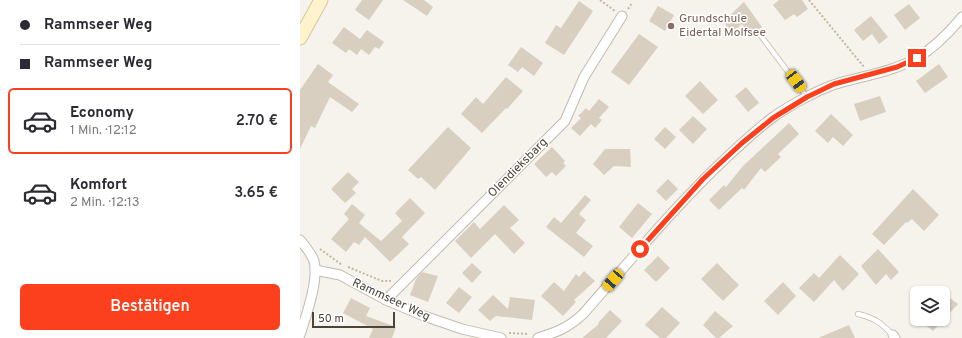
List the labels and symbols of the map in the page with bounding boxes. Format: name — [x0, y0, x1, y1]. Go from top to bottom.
place label: Grundschule Eidertal Molfsee — [679, 11, 766, 41]
marker: Grundschule Eidertal Molfsee — [666, 21, 676, 31]
route end — [908, 49, 926, 67]
car — [784, 68, 808, 94]
street label: Olendieksbarg — [485, 135, 551, 201]
route start — [631, 240, 649, 258]
car — [601, 267, 625, 293]
street label: Rammseer Weg — [350, 275, 432, 325]
scale bar — [312, 310, 395, 329]

